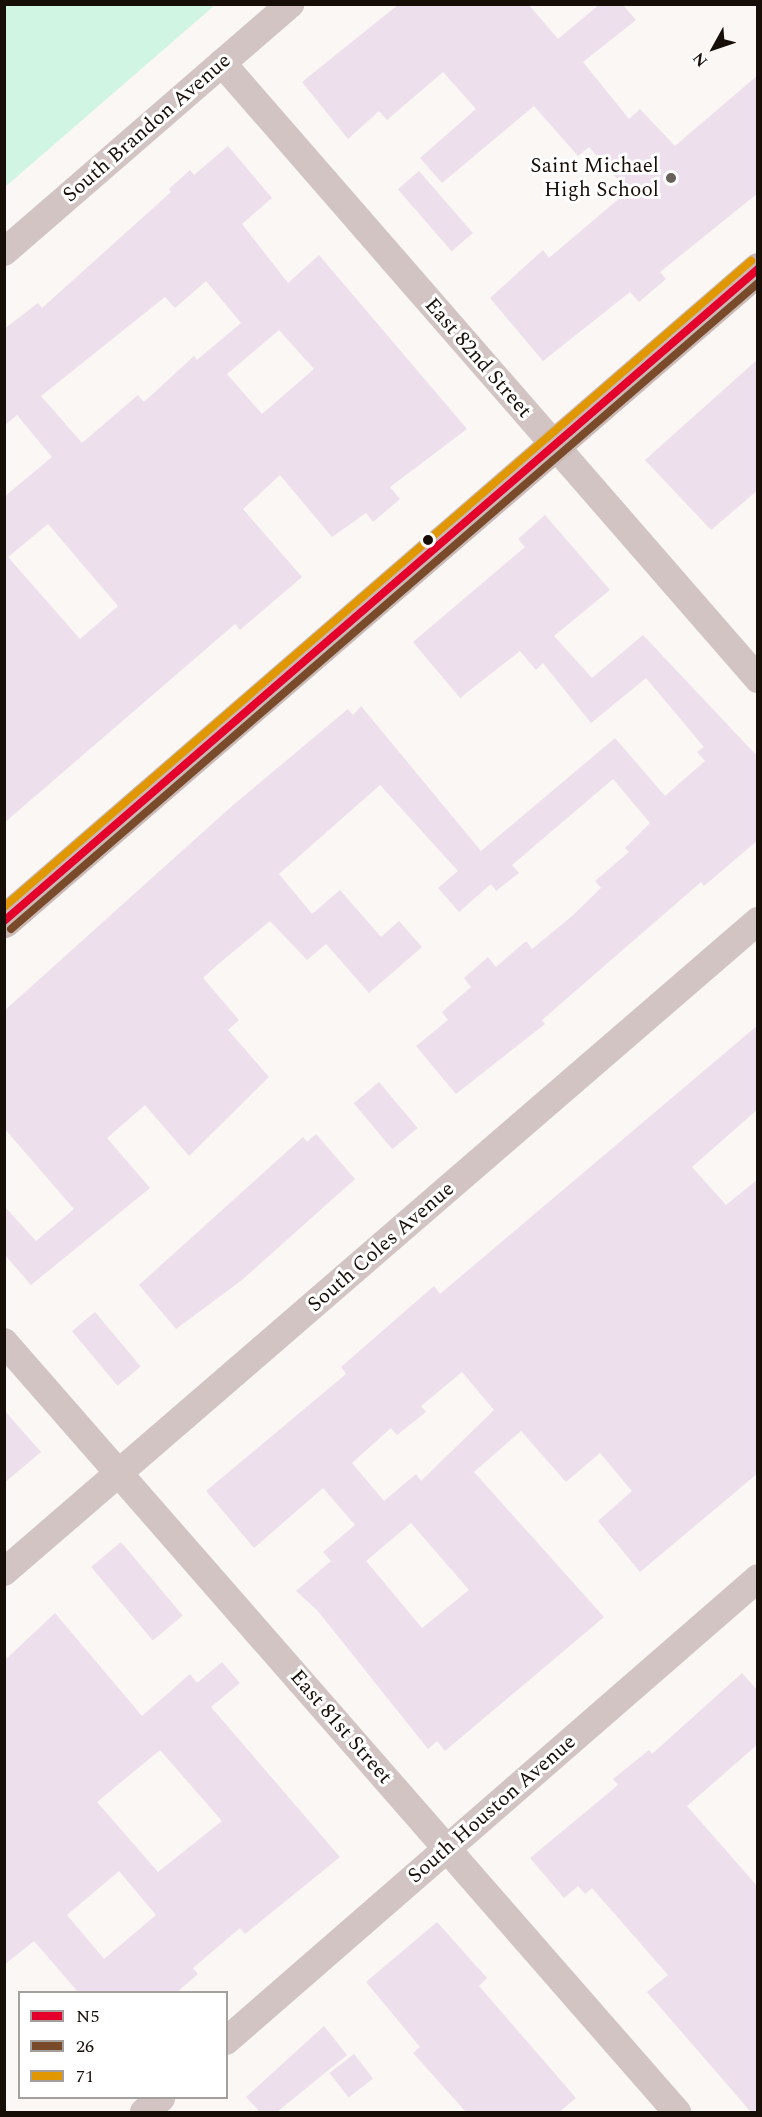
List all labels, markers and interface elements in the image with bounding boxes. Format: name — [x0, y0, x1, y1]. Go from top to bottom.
north arrow — [684, 18, 744, 78]
text: N — [687, 47, 714, 72]
street label: South Brandon Avenue — [58, 48, 236, 208]
place label: Saint Michael High School — [530, 153, 659, 203]
marker: Saint Michael High School — [664, 171, 678, 185]
street label: East 82nd Street — [419, 293, 537, 423]
unlabelled marker — [422, 534, 434, 546]
street label: South Coles Avenue — [302, 1176, 460, 1318]
street label: East 81st Street — [285, 1665, 397, 1789]
street label: South Houston Avenue — [403, 1729, 581, 1889]
legend — [18, 1991, 228, 2099]
text: N5 — [76, 2003, 99, 2030]
text: 26 — [76, 2033, 94, 2060]
text: 71 — [76, 2063, 94, 2090]

